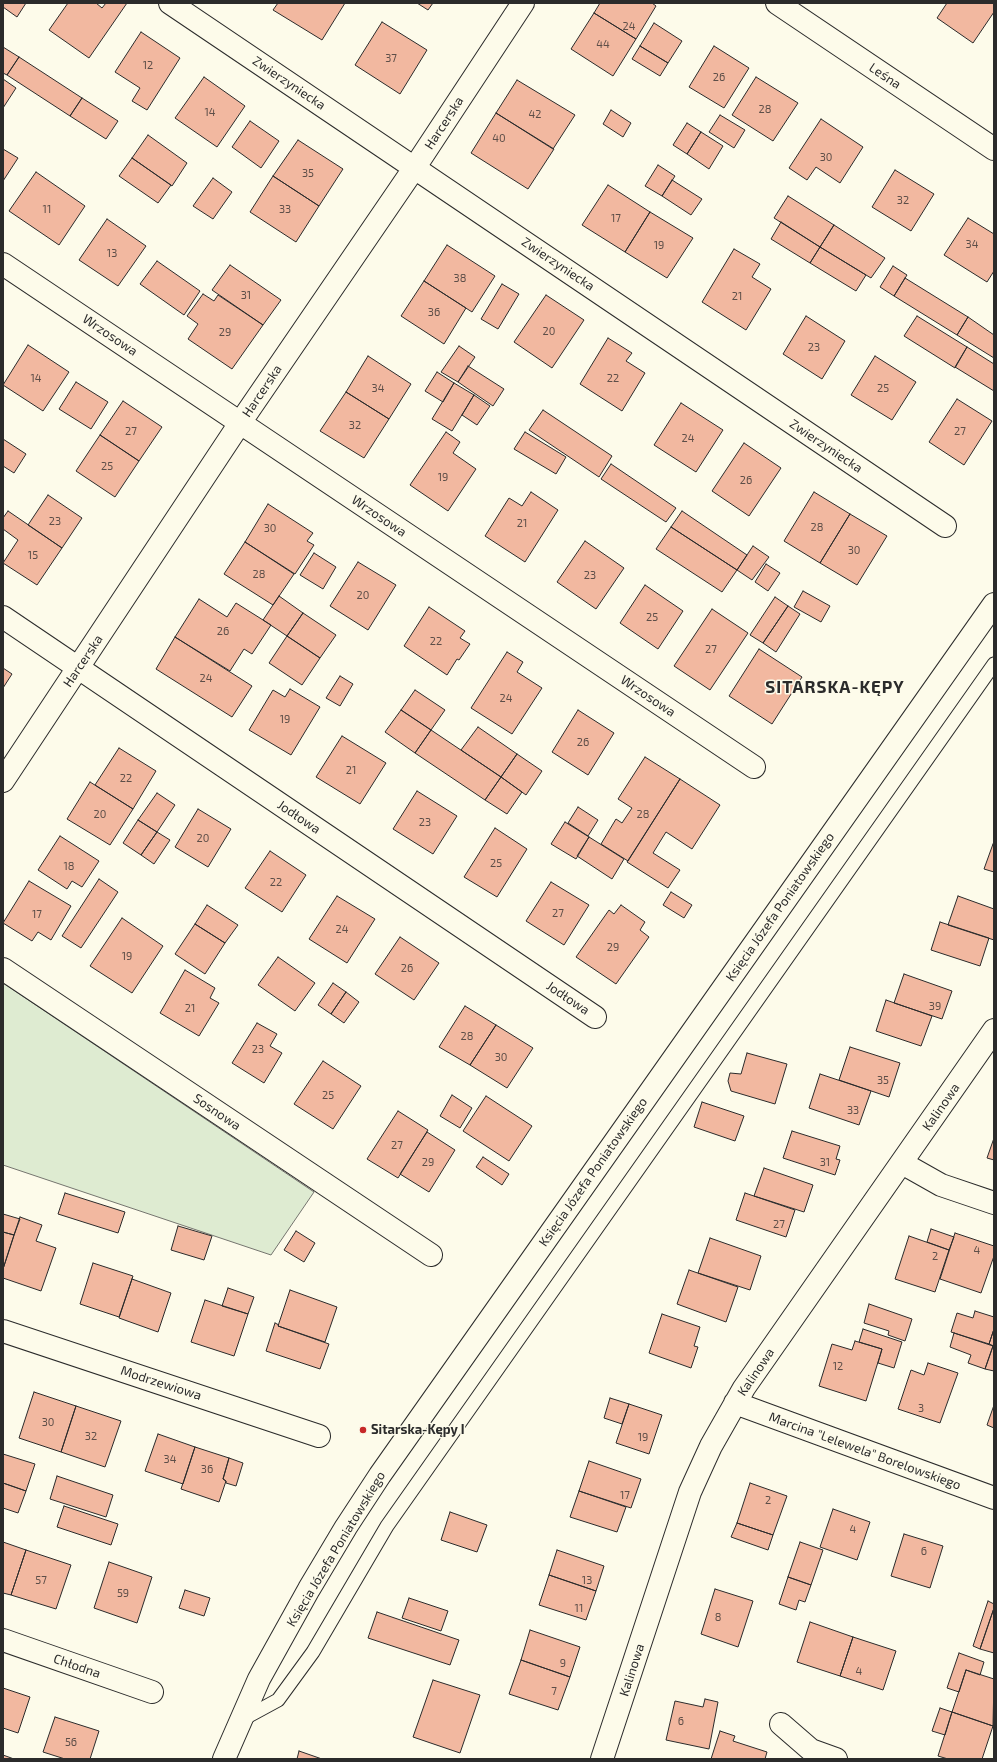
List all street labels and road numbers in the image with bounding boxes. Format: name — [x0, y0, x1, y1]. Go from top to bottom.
street label: Zwierzyniecka — [249, 53, 329, 113]
street label: Leśna — [866, 60, 904, 92]
street label: Harcerska — [421, 94, 467, 152]
street label: Zwierzyniecka — [518, 234, 598, 294]
street label: Wrzosowa — [79, 311, 141, 359]
street label: Harcerska — [239, 362, 285, 420]
street label: Zwierzyniecka — [786, 416, 866, 476]
street label: Wrzosowa — [348, 492, 410, 540]
street label: Harcerska — [60, 632, 106, 690]
street label: Wrzosowa — [617, 672, 679, 720]
street label: Jodłowa — [274, 797, 324, 837]
street label: Księcia Józefa Poniatowskiego — [722, 829, 838, 985]
street label: Jodłowa — [543, 978, 593, 1018]
street label: Kalinowa — [919, 1080, 963, 1134]
street label: Sosnowa — [190, 1090, 244, 1134]
street label: Księcia Józefa Poniatowskiego — [535, 1094, 651, 1250]
street label: Kalinowa — [734, 1345, 778, 1399]
street label: Modrzewiowa — [119, 1363, 203, 1403]
street label: Marcina "Lelewela" Borelowskiego — [767, 1409, 963, 1493]
street label: Księcia Józefa Poniatowskiego — [283, 1469, 389, 1629]
street label: Kalinowa — [616, 1642, 648, 1698]
street label: Chłodna — [51, 1651, 103, 1681]

